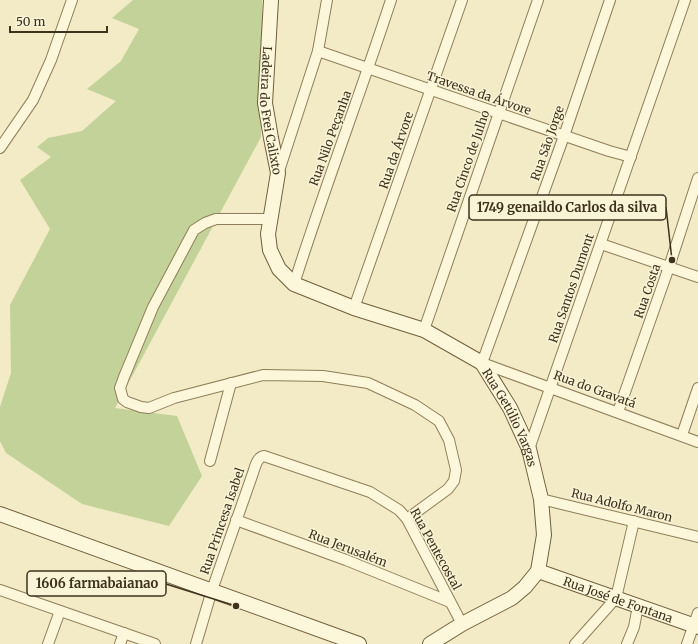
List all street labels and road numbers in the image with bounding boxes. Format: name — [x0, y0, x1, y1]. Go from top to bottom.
street label: Ladeira do Frei Calixto — [257, 46, 286, 176]
street label: Travessa da Árvore — [425, 68, 533, 118]
street label: Rua Nilo Peçanha — [306, 88, 354, 188]
street label: Rua São Jorge — [527, 104, 567, 182]
street label: Rua Cinco de Julho — [444, 108, 492, 214]
street label: Rua da Árvore — [376, 109, 416, 191]
street label: Rua Santos Dumont — [545, 231, 597, 345]
street label: Rua Costa — [631, 261, 664, 320]
street label: Rua Getúlio Vargas — [480, 365, 540, 468]
street label: Rua do Gravatá — [552, 367, 639, 411]
street label: Rua Princesa Isabel — [197, 465, 247, 576]
street label: Rua Adolfo Maron — [570, 485, 674, 525]
street label: Rua Pentecostal — [407, 505, 465, 593]
street label: Rua Jerusalém — [307, 526, 389, 570]
street label: Rua José de Fontana — [561, 573, 675, 625]

